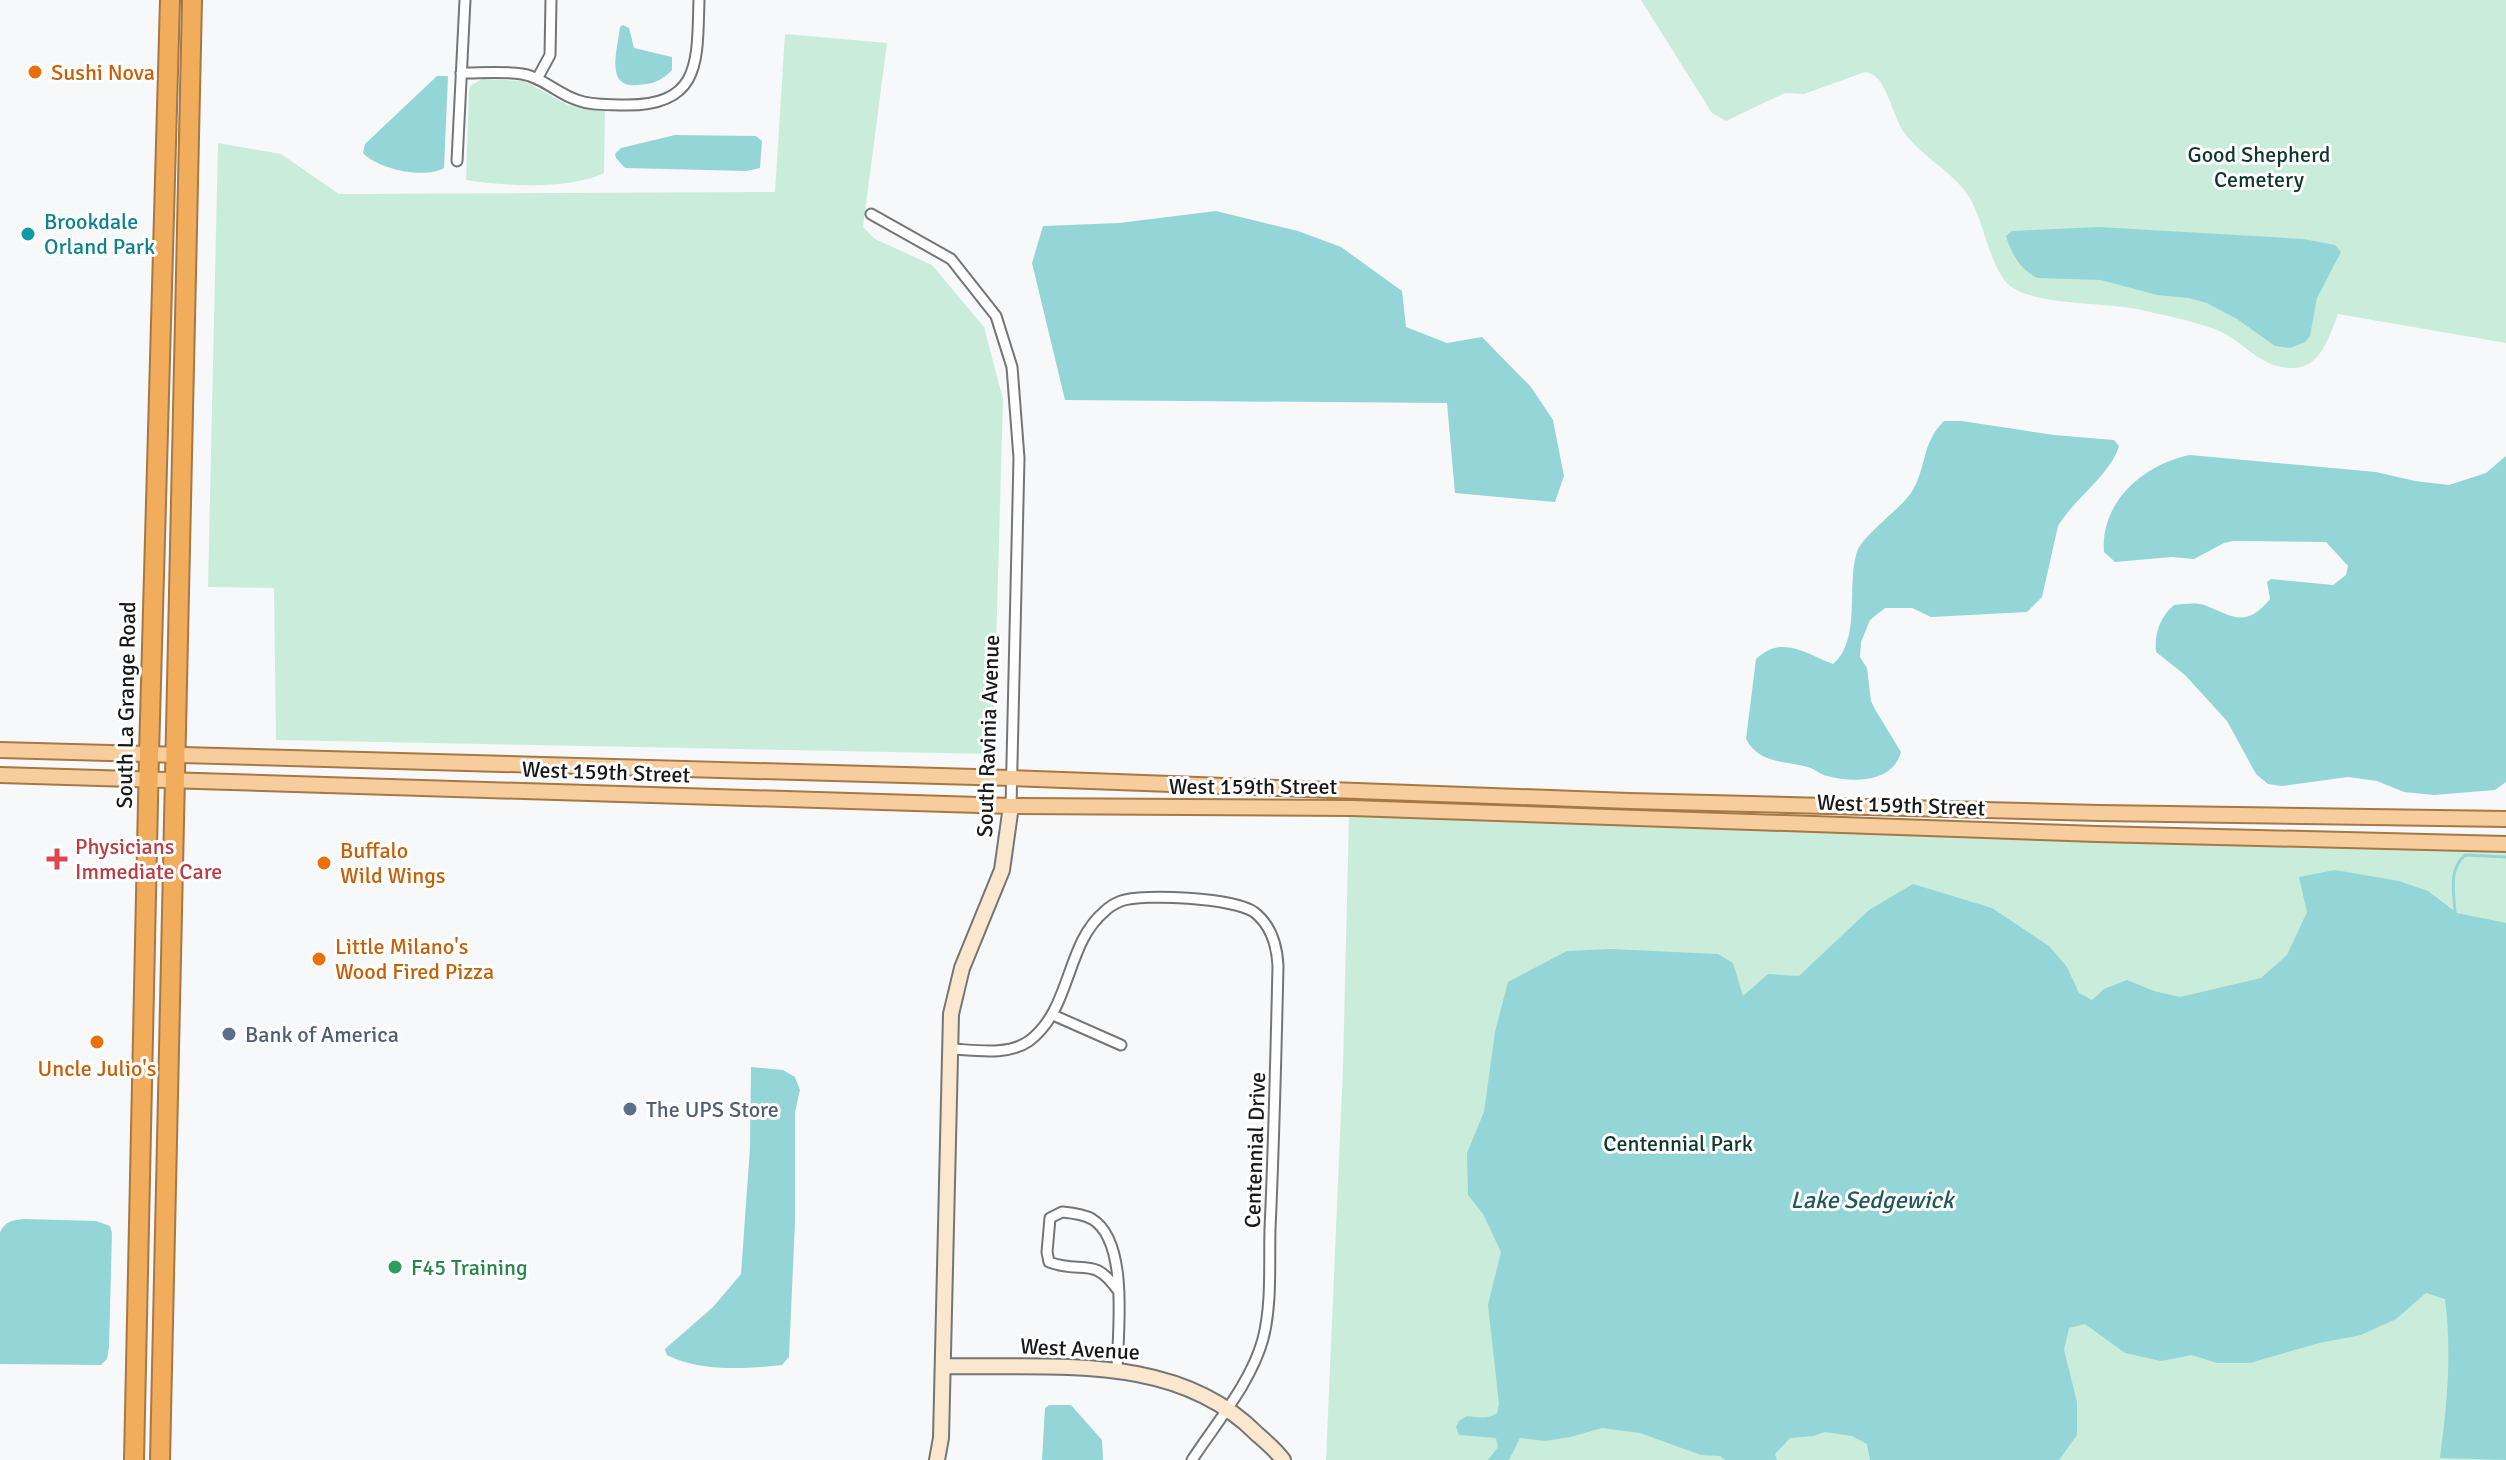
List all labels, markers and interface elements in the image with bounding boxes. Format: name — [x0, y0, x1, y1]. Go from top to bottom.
place label: Sushi Nova — [51, 59, 155, 86]
marker: Sushi Nova — [26, 63, 44, 81]
park label: Good Shepherd Cemetery — [2188, 141, 2330, 193]
place label: Brookdale Orland Park — [44, 208, 155, 260]
marker: Brookdale Orland Park — [19, 225, 37, 243]
street label: South La Grange Road — [111, 601, 141, 809]
street label: South Ravinia Avenue — [971, 634, 1005, 838]
street label: West 159th Street — [521, 756, 691, 788]
street label: West 159th Street — [1169, 773, 1338, 800]
street label: West 159th Street — [1816, 789, 1986, 821]
place label: Physicians Immediate Care — [75, 833, 222, 885]
place label: Buffalo Wild Wings — [340, 837, 445, 889]
marker: Physicians Immediate Care — [46, 848, 68, 870]
marker: Buffalo Wild Wings — [315, 854, 333, 872]
place label: Little Milano's Wood Fired Pizza — [335, 933, 494, 985]
marker: Little Milano's Wood Fired Pizza — [310, 950, 328, 968]
place label: Bank of America — [245, 1021, 399, 1048]
marker: Bank of America — [220, 1025, 238, 1043]
marker: Uncle Julio's — [88, 1033, 106, 1051]
place label: Uncle Julio's — [38, 1055, 156, 1082]
street label: Centennial Drive — [1239, 1071, 1271, 1229]
place label: The UPS Store — [646, 1096, 779, 1123]
marker: The UPS Store — [621, 1100, 639, 1118]
park label: Centennial Park — [1603, 1130, 1753, 1157]
water label: Lake Sedgewick — [1790, 1185, 1956, 1215]
place label: F45 Training — [411, 1254, 528, 1281]
marker: F45 Training — [386, 1258, 404, 1276]
street label: West Avenue — [1019, 1332, 1141, 1366]

